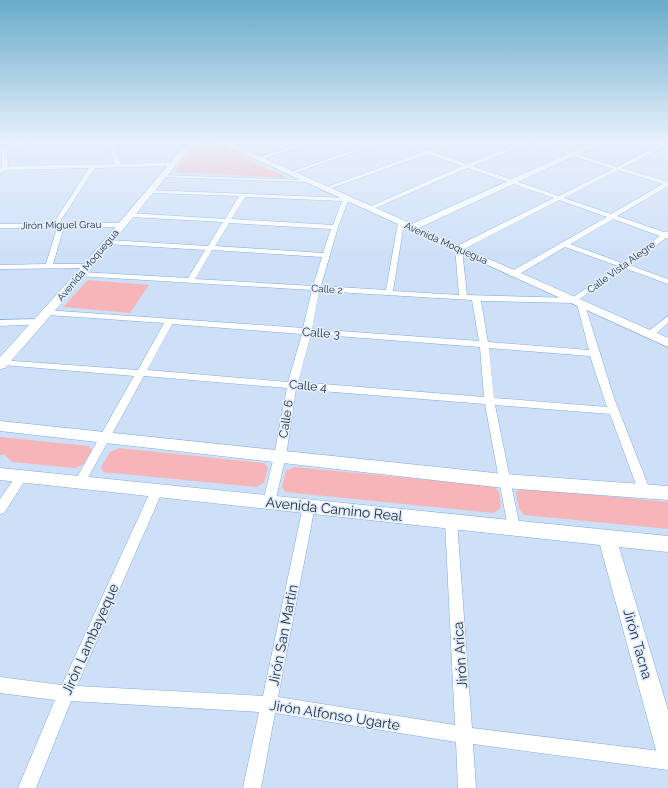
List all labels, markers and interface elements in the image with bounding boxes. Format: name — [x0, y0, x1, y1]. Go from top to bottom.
street label: Jirón Miguel Grau — [21, 219, 101, 231]
street label: Avenida Moquegua — [403, 220, 489, 266]
street label: Avenida Moquegua — [55, 227, 121, 303]
street label: Calle Vista Alegre — [585, 239, 657, 295]
street label: Calle 2 — [311, 282, 343, 296]
street label: Calle 3 — [302, 325, 340, 341]
street label: Calle 4 — [288, 377, 328, 395]
street label: Calle 6 — [276, 399, 296, 439]
street label: Avenida Camino Real — [265, 494, 403, 524]
street label: Jirón Lambayeque — [58, 581, 122, 697]
street label: Jirón San Martin — [265, 583, 301, 687]
street label: Jirón Tacna — [620, 607, 656, 681]
street label: Jirón Arica — [450, 621, 470, 689]
street label: Jirón Alfonso Ugarte — [269, 697, 401, 733]

